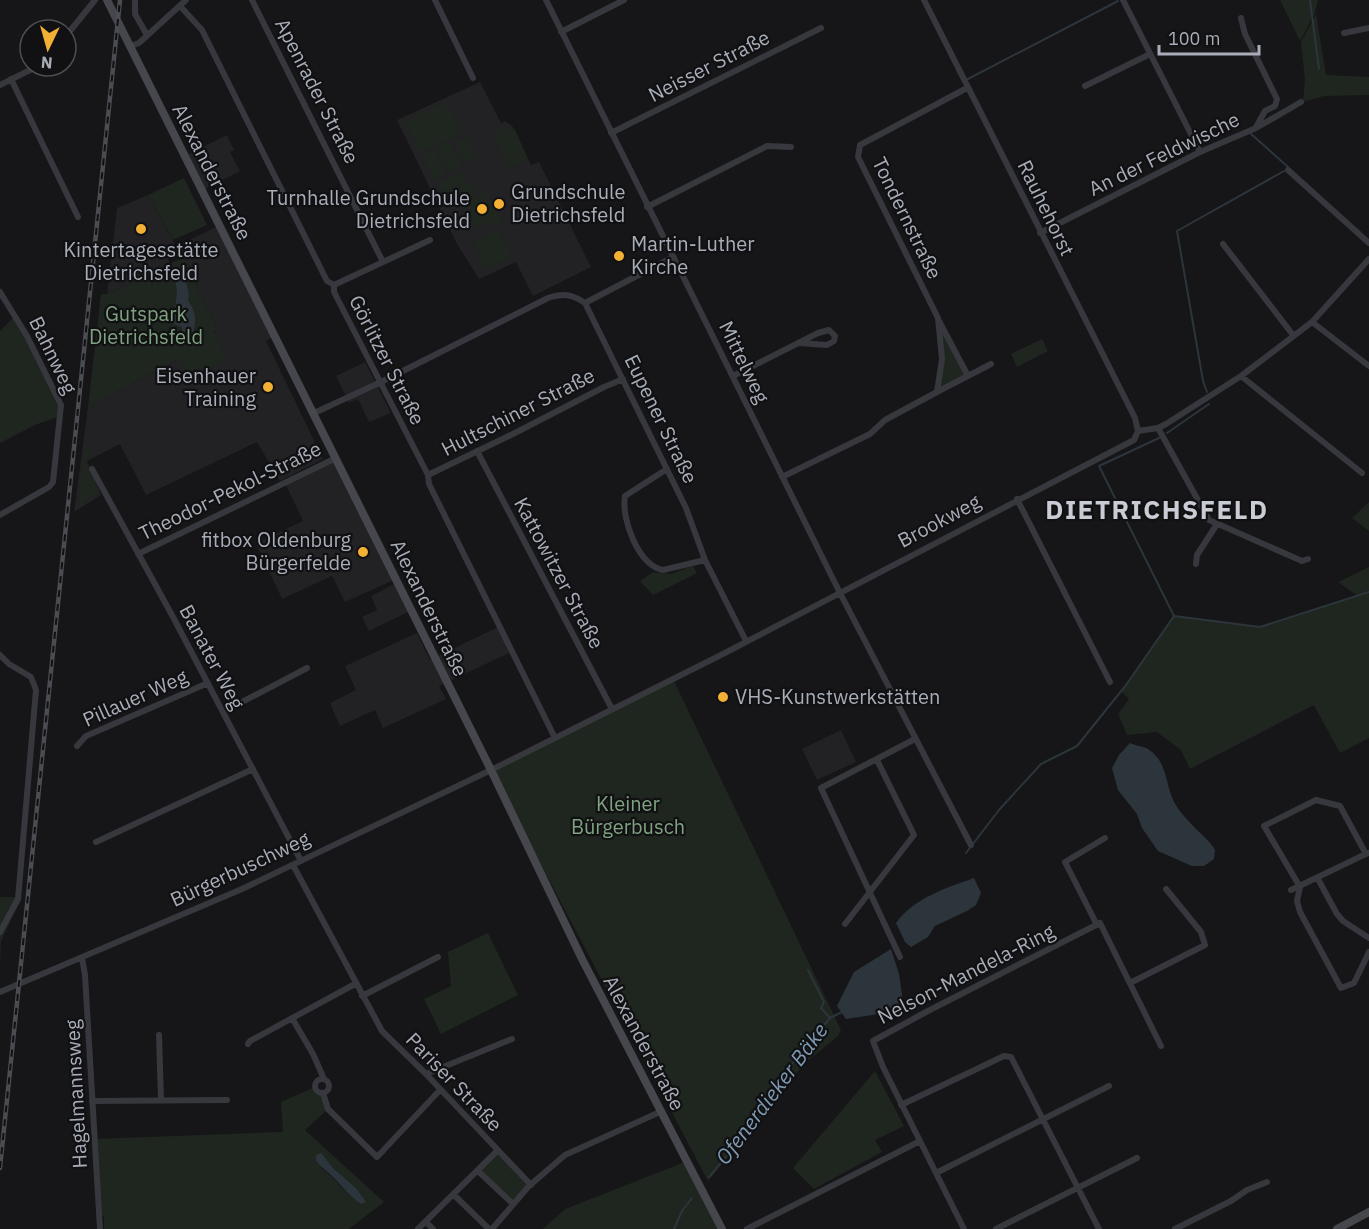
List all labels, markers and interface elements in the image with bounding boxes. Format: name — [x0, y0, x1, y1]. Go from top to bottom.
street label: Apenrader Straße — [269, 13, 366, 168]
north arrow — [18, 18, 78, 78]
scale bar — [1159, 18, 1260, 56]
street label: Neisser Straße — [643, 23, 774, 108]
text: 100 m — [1168, 27, 1220, 50]
text: N — [40, 52, 53, 73]
street label: Alexanderstraße — [166, 99, 258, 244]
street label: An der Feldwische — [1084, 105, 1244, 202]
street label: Tondernstraße — [866, 152, 949, 283]
street label: Rauhehorst — [1012, 155, 1081, 260]
place label: Grundschule Dietrichsfeld — [511, 178, 626, 228]
place label: Turnhalle Grundschule Dietrichsfeld — [266, 184, 470, 234]
marker: Grundschule Dietrichsfeld — [492, 197, 506, 211]
marker: Turnhalle Grundschule Dietrichsfeld — [475, 202, 489, 216]
marker: Kintertagesstätte Dietrichsfeld — [134, 222, 148, 236]
place label: Martin-Luther Kirche — [631, 230, 755, 280]
place label: Kintertagesstätte Dietrichsfeld — [63, 236, 219, 286]
marker: Martin-Luther Kirche — [612, 249, 626, 263]
street label: Görlitzer Straße — [343, 290, 432, 429]
park label: Gutspark Dietrichsfeld — [89, 300, 203, 350]
street label: Bahnweg — [23, 311, 84, 398]
street label: Mittelweg — [713, 316, 776, 408]
street label: Eupener Straße — [619, 350, 704, 488]
street label: Hultschiner Straße — [436, 361, 599, 462]
place label: Eisenhauer Training — [156, 362, 256, 412]
marker: Eisenhauer Training — [261, 380, 275, 394]
street label: Theodor-Pekol-Straße — [134, 435, 326, 547]
street label: Brookweg — [893, 487, 985, 554]
street label: Kattowitzer Straße — [508, 492, 611, 653]
district label: DIETRICHSFELD — [1045, 492, 1269, 526]
place label: fitbox Oldenburg Bürgerfelde — [201, 526, 351, 576]
street label: Alexanderstraße — [385, 535, 474, 681]
marker: fitbox Oldenburg Bürgerfelde — [356, 545, 370, 559]
street label: Banater Weg — [174, 600, 252, 714]
street label: Pillauer Weg — [78, 662, 192, 733]
place label: VHS-Kunstwerkstätten — [735, 683, 940, 710]
marker: VHS-Kunstwerkstätten — [716, 690, 730, 704]
park label: Kleiner Bürgerbusch — [571, 790, 685, 840]
street label: Bürgerbuschweg — [166, 824, 314, 913]
street label: Nelson-Mandela-Ring — [873, 917, 1059, 1030]
street label: Alexanderstraße — [597, 970, 691, 1115]
water label: Ofenerdieker Bäke — [709, 1017, 834, 1170]
street label: Hagelmannsweg — [58, 1019, 93, 1169]
street label: Pariser Straße — [400, 1026, 509, 1137]

